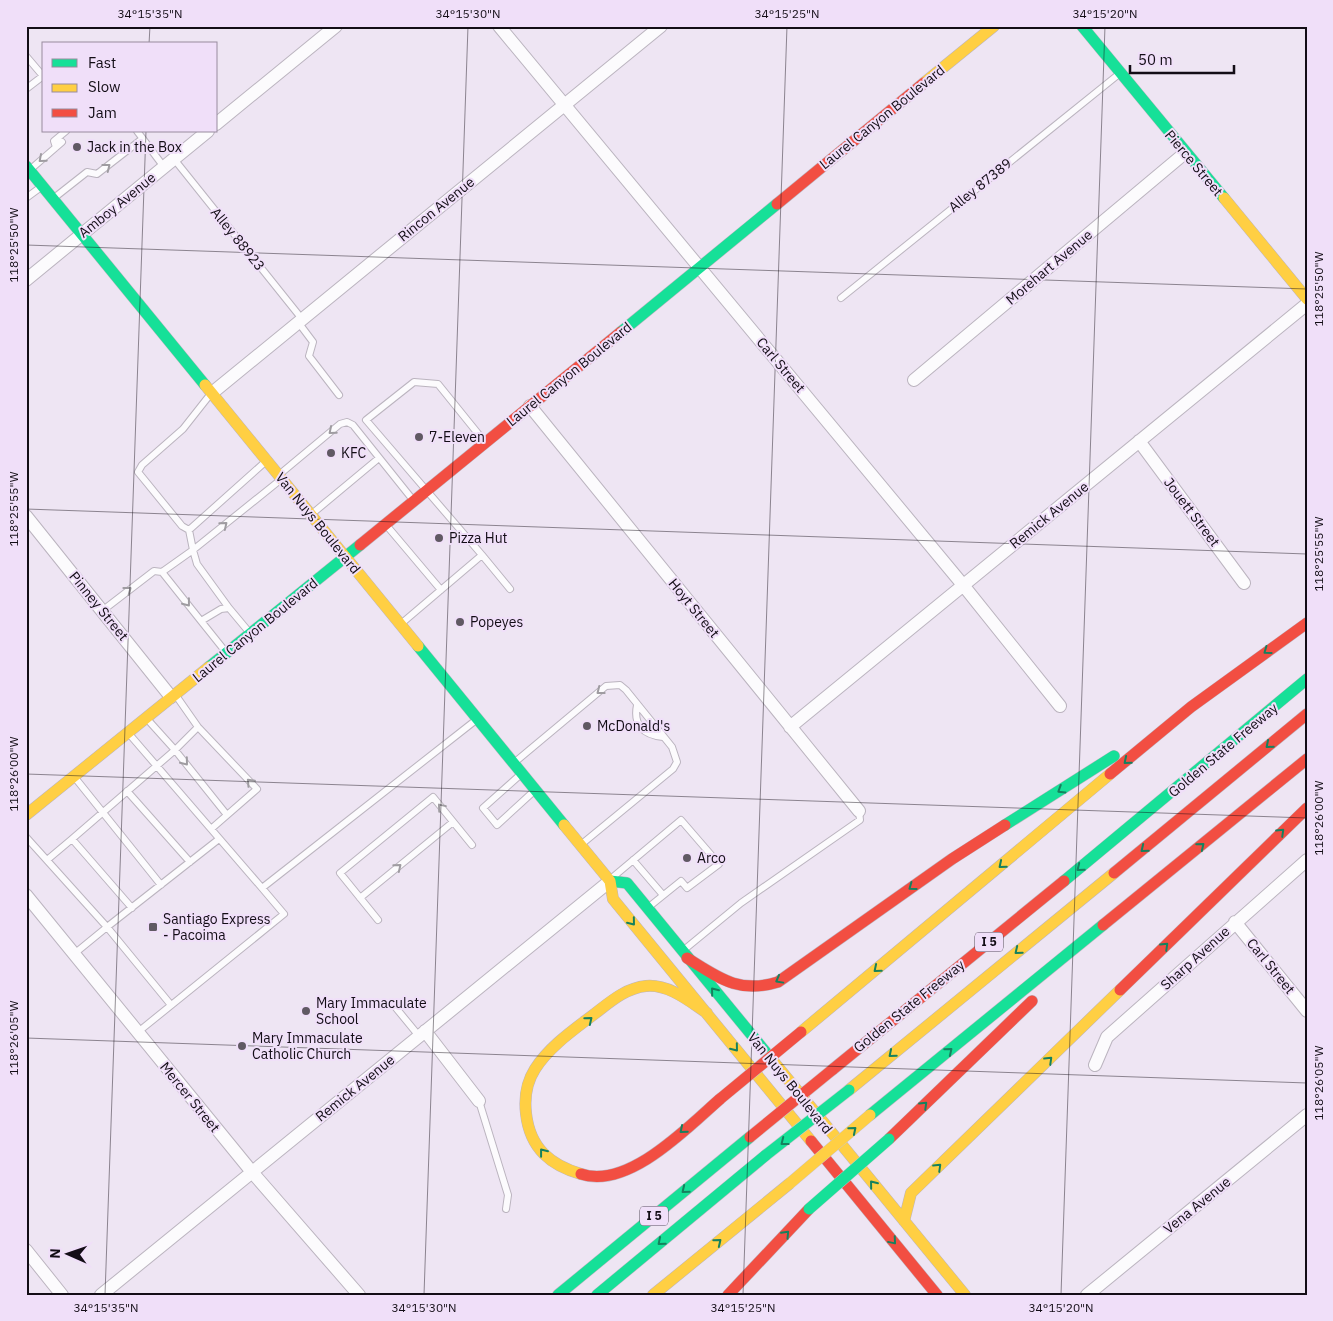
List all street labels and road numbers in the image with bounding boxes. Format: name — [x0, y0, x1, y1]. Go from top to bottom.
street label: Laurel Canyon Boulevard — [816, 61, 948, 173]
street label: Pierce Street — [1161, 126, 1227, 200]
street label: Alley 87389 — [945, 154, 1015, 216]
street label: Amboy Avenue — [75, 168, 159, 242]
street label: Rincon Avenue — [394, 172, 478, 245]
street label: Alley 88923 — [207, 204, 269, 274]
street label: Morehart Avenue — [1002, 225, 1096, 308]
street label: Laurel Canyon Boulevard — [503, 318, 635, 430]
street label: Carl Street — [753, 334, 809, 396]
street label: Van Nuys Boulevard — [272, 469, 364, 577]
street label: Jouett Street — [1160, 474, 1224, 550]
street label: Remick Avenue — [1006, 477, 1092, 552]
street label: Pinney Street — [66, 568, 133, 644]
street label: Laurel Canyon Boulevard — [189, 574, 321, 686]
street label: Hoyt Street — [665, 575, 723, 641]
street label: Golden State Freeway — [1164, 699, 1282, 801]
street label: Sharp Avenue — [1157, 922, 1234, 994]
road number: I 5 — [975, 932, 1003, 952]
street label: Carl Street — [1243, 934, 1299, 998]
street label: Golden State Freeway — [850, 956, 968, 1056]
street label: Van Nuys Boulevard — [744, 1029, 836, 1137]
street label: Remick Avenue — [312, 1050, 398, 1125]
street label: Mercer Street — [156, 1058, 224, 1136]
street label: Vena Avenue — [1160, 1172, 1234, 1238]
road number: I 5 — [640, 1206, 668, 1226]

